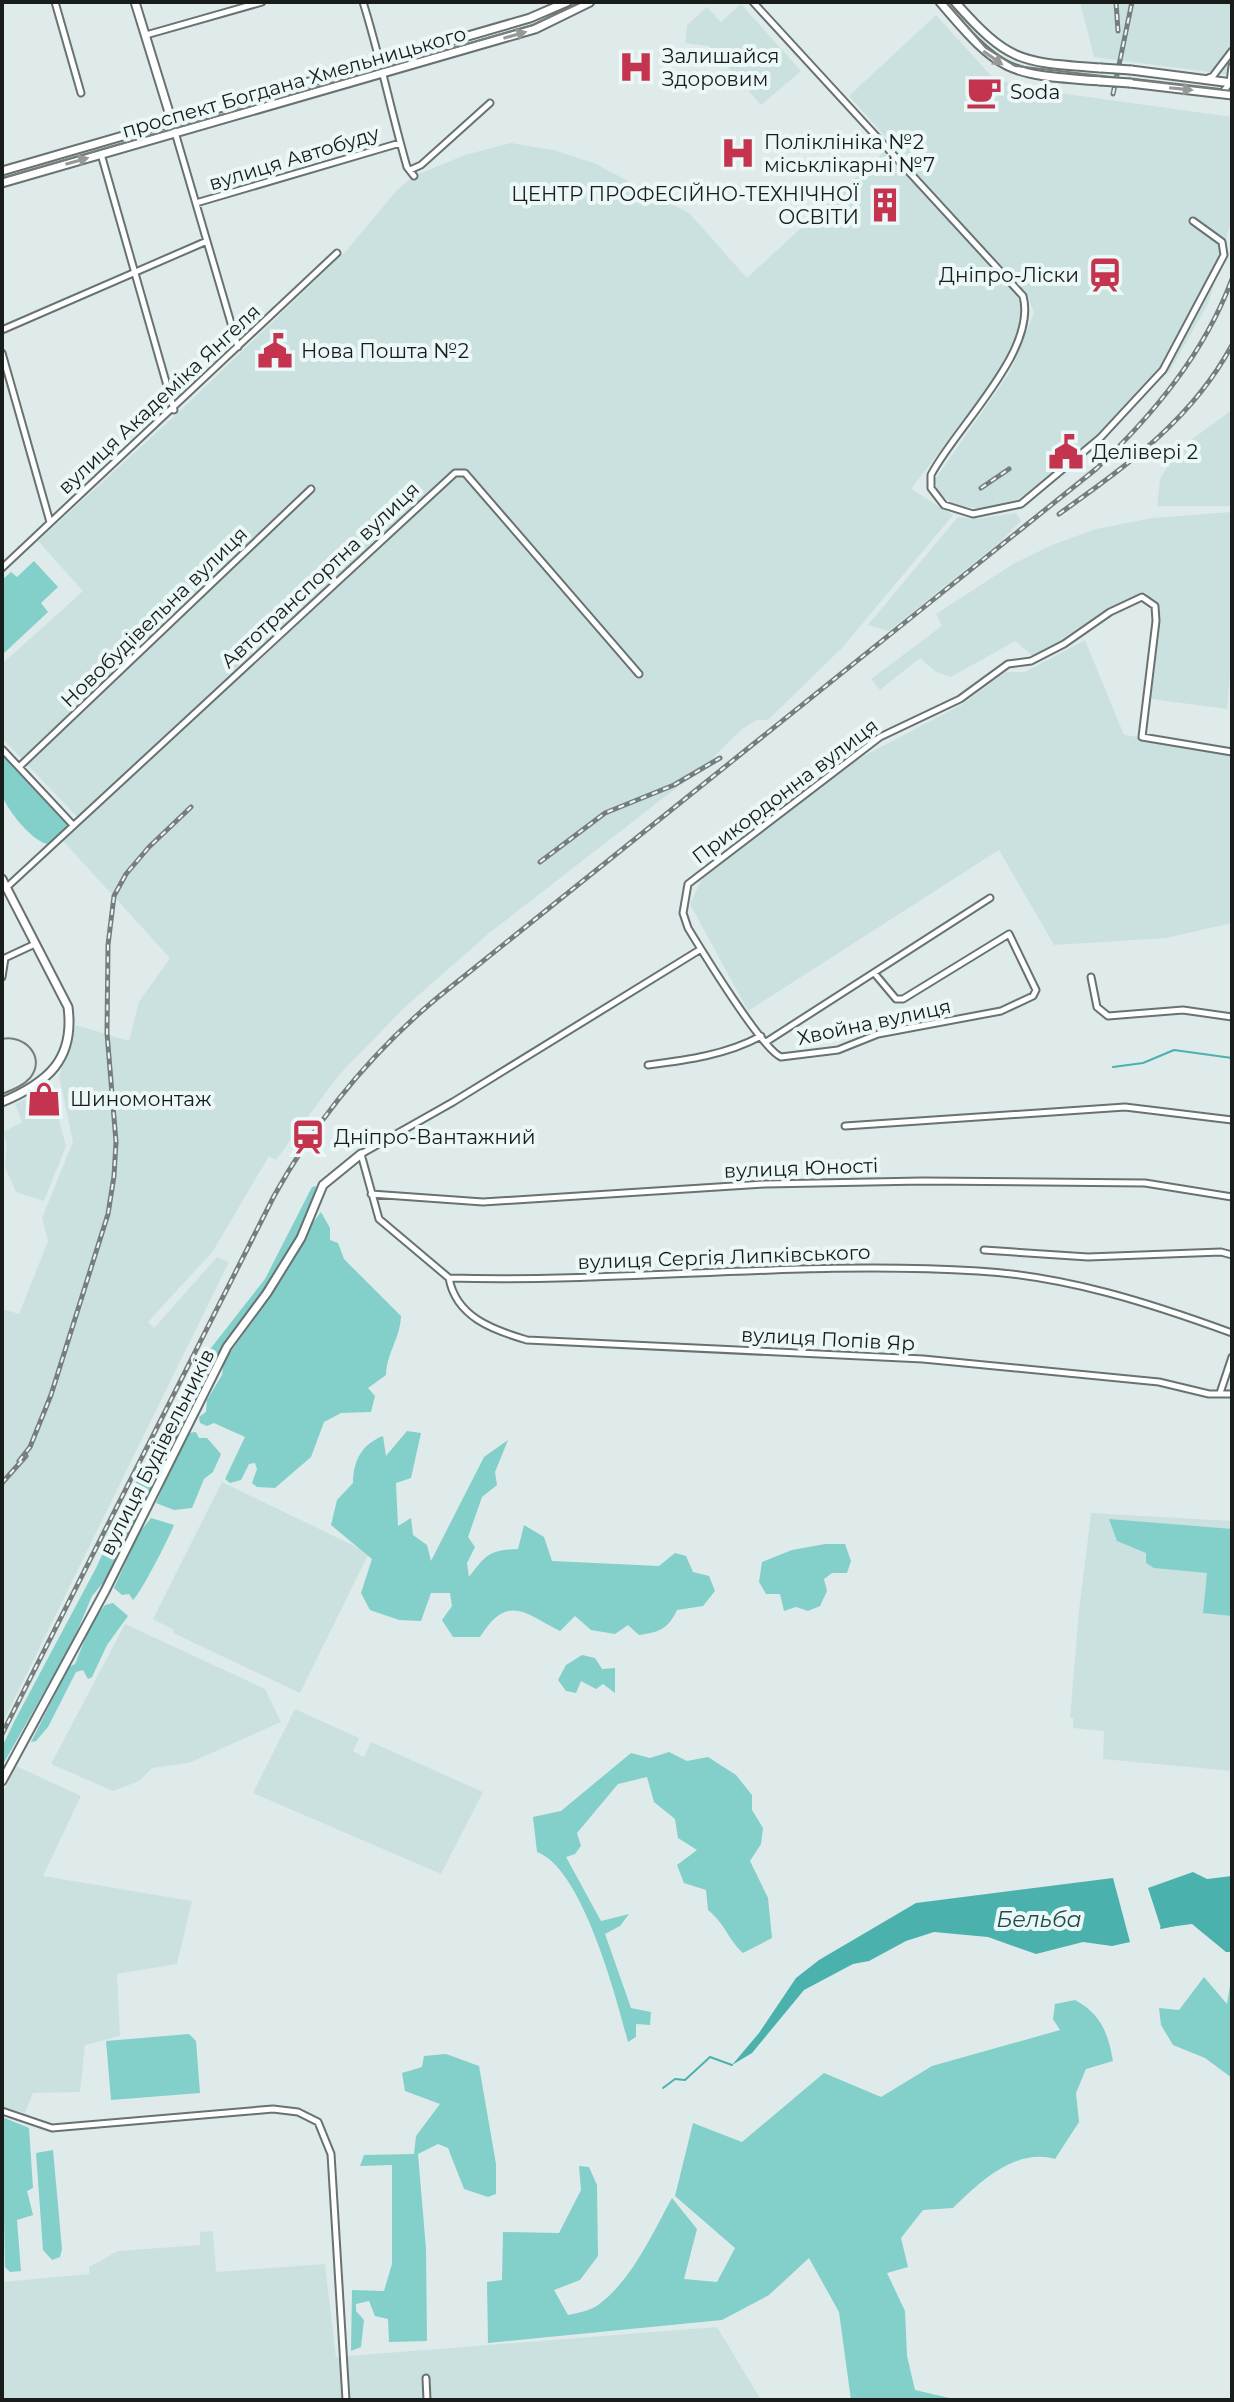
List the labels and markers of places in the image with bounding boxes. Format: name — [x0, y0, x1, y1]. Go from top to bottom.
place label: Залишайся Здоровим — [662, 44, 780, 91]
hospital icon: Залишайся Здоровим — [617, 48, 655, 86]
cafe icon: Soda — [965, 73, 1003, 111]
place label: Soda — [1010, 80, 1060, 104]
place label: Поліклініка №2 міськлікарні №7 — [764, 130, 935, 177]
hospital icon: Поліклініка №2 міськлікарні №7 — [719, 134, 757, 172]
place label: ЦЕНТР ПРОФЕСІЙНО-ТЕХНІЧНОЇ ОСВІТИ — [511, 182, 859, 229]
building icon: ЦЕНТР ПРОФЕСІЙНО-ТЕХНІЧНОЇ ОСВІТИ — [866, 186, 904, 224]
station icon: Дніпро-Ліски — [1086, 256, 1124, 294]
place label: Дніпро-Ліски — [939, 263, 1079, 287]
public building icon: Нова Пошта №2 — [256, 332, 294, 370]
place label: Нова Пошта №2 — [301, 339, 469, 363]
public building icon: Делівері 2 — [1047, 433, 1085, 471]
place label: Делівері 2 — [1092, 440, 1198, 464]
shop icon: Шиномонтаж — [25, 1080, 63, 1118]
place label: Шиномонтаж — [70, 1087, 212, 1111]
station icon: Дніпро-Вантажний — [289, 1118, 327, 1156]
place label: Дніпро-Вантажний — [334, 1125, 535, 1149]

